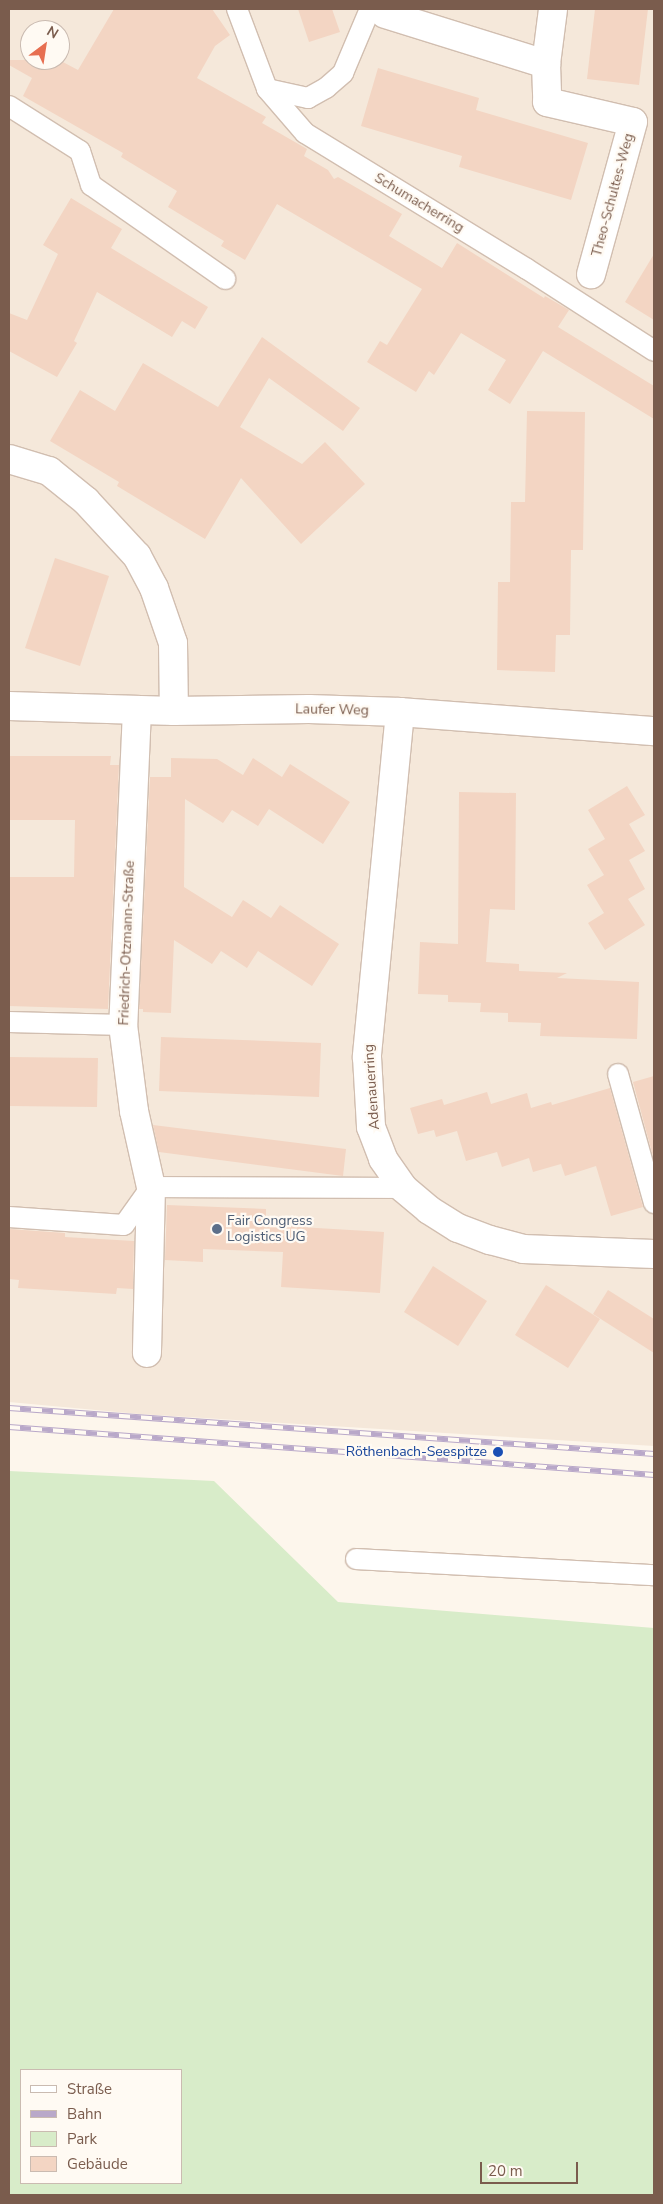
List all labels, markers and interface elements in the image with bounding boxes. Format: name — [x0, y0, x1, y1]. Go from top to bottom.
north arrow — [20, 20, 70, 70]
text: N — [43, 22, 62, 43]
street label: Theo-Schultes-Weg — [588, 132, 638, 258]
street label: Schumacherring — [371, 170, 467, 236]
street label: Laufer Weg — [295, 701, 369, 719]
street label: Friedrich-Otzmann-Straße — [116, 860, 138, 1026]
street label: Adenauerring — [361, 1044, 383, 1130]
place label: Fair Congress Logistics UG — [227, 1213, 312, 1246]
marker: Fair Congress Logistics UG — [211, 1223, 223, 1235]
place label: Röthenbach-Seespitze — [346, 1444, 487, 1460]
marker: Röthenbach-Seespitze — [491, 1445, 505, 1459]
legend — [20, 2069, 182, 2184]
text: Straße — [67, 2079, 112, 2099]
text: Bahn — [67, 2104, 102, 2124]
text: Park — [67, 2129, 97, 2149]
scale bar — [483, 2152, 580, 2184]
text: Gebäude — [67, 2154, 128, 2174]
text: 20 m — [488, 2161, 523, 2181]

